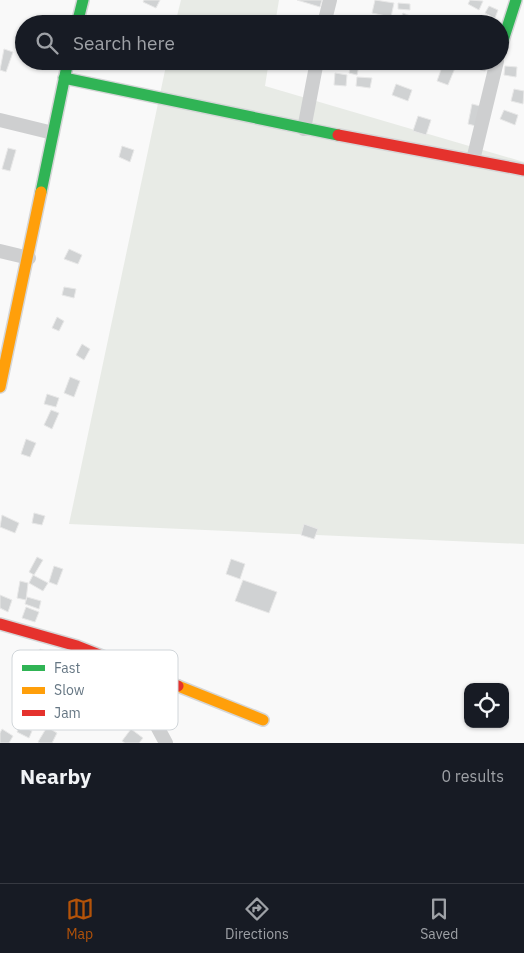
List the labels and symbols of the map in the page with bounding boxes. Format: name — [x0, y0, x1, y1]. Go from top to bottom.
legend — [12, 650, 178, 730]
text: Fast — [54, 659, 80, 677]
text: Slow — [54, 681, 85, 699]
text: Jam — [54, 704, 81, 722]

